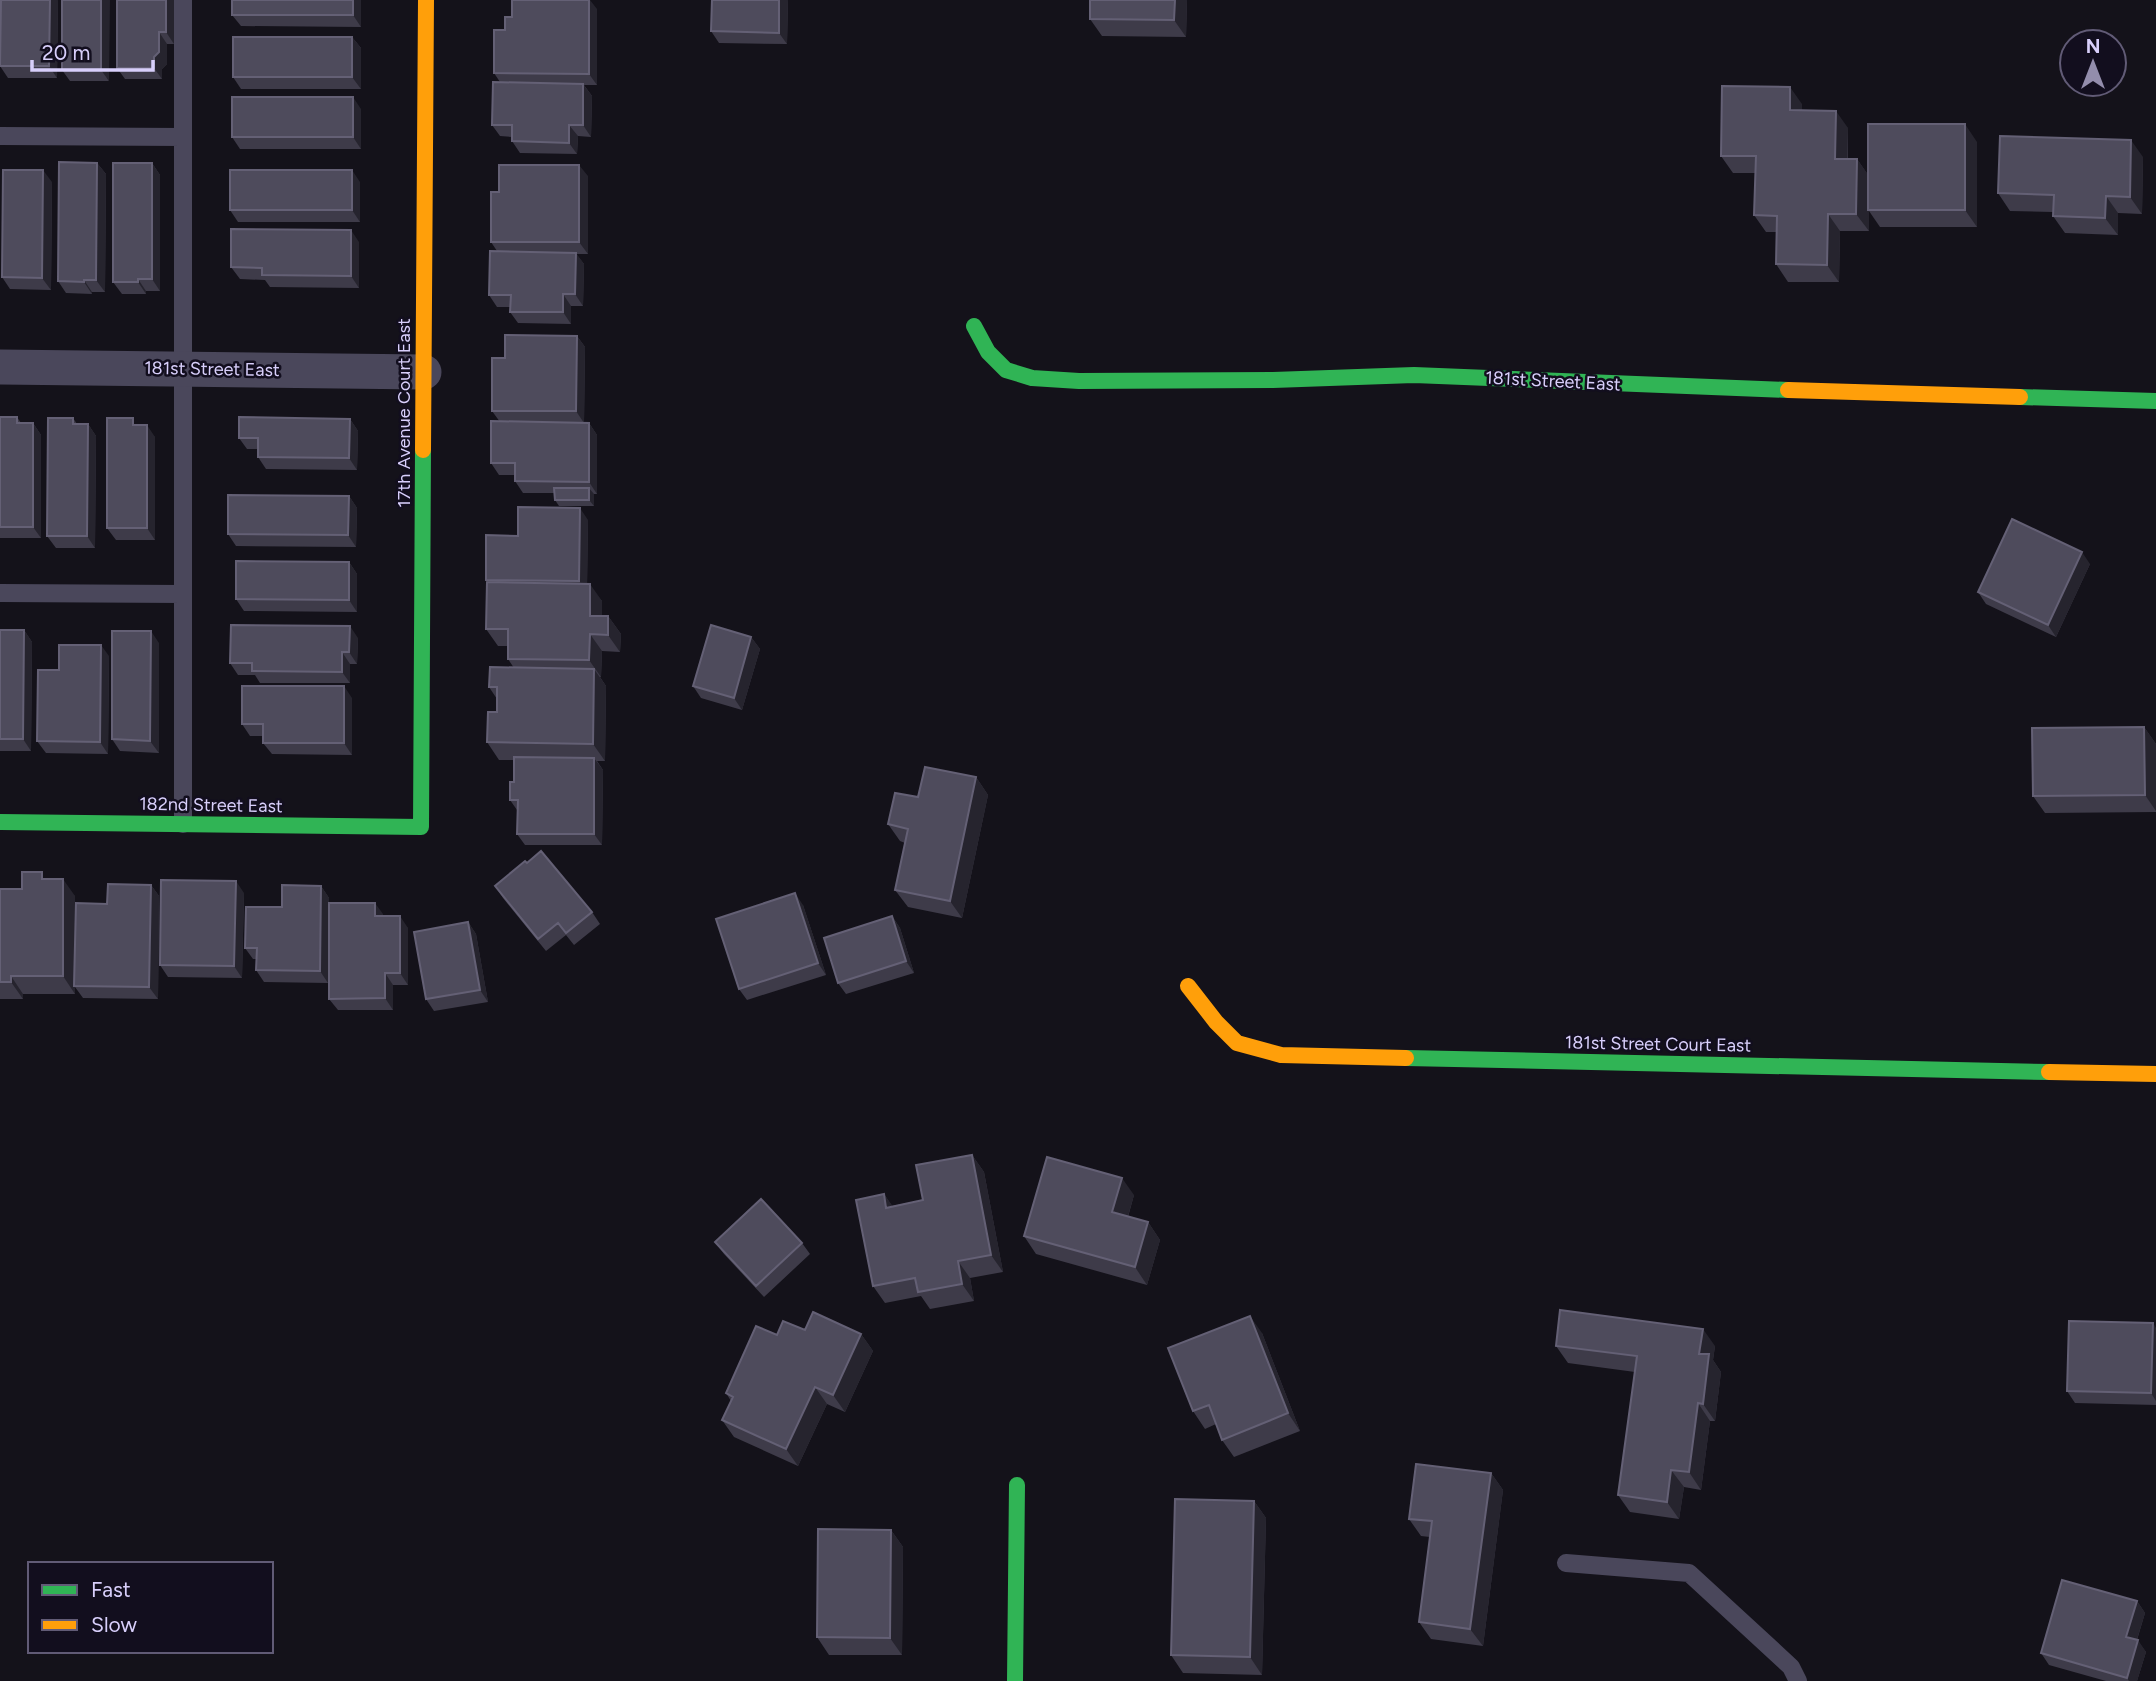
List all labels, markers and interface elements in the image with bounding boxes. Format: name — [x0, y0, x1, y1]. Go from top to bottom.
scale bar — [32, 28, 152, 72]
north arrow — [2058, 28, 2128, 98]
text: N — [2086, 35, 2100, 58]
text: 20 m — [42, 40, 90, 65]
street label: 17th Avenue Court East — [393, 318, 415, 508]
street label: 181st Street East — [144, 357, 280, 381]
street label: 181st Street East — [1485, 366, 1621, 396]
street label: 182nd Street East — [139, 793, 283, 817]
street label: 181st Street Court East — [1565, 1031, 1751, 1057]
legend — [28, 1562, 273, 1653]
text: Fast — [91, 1577, 131, 1602]
text: Slow — [91, 1612, 137, 1637]

